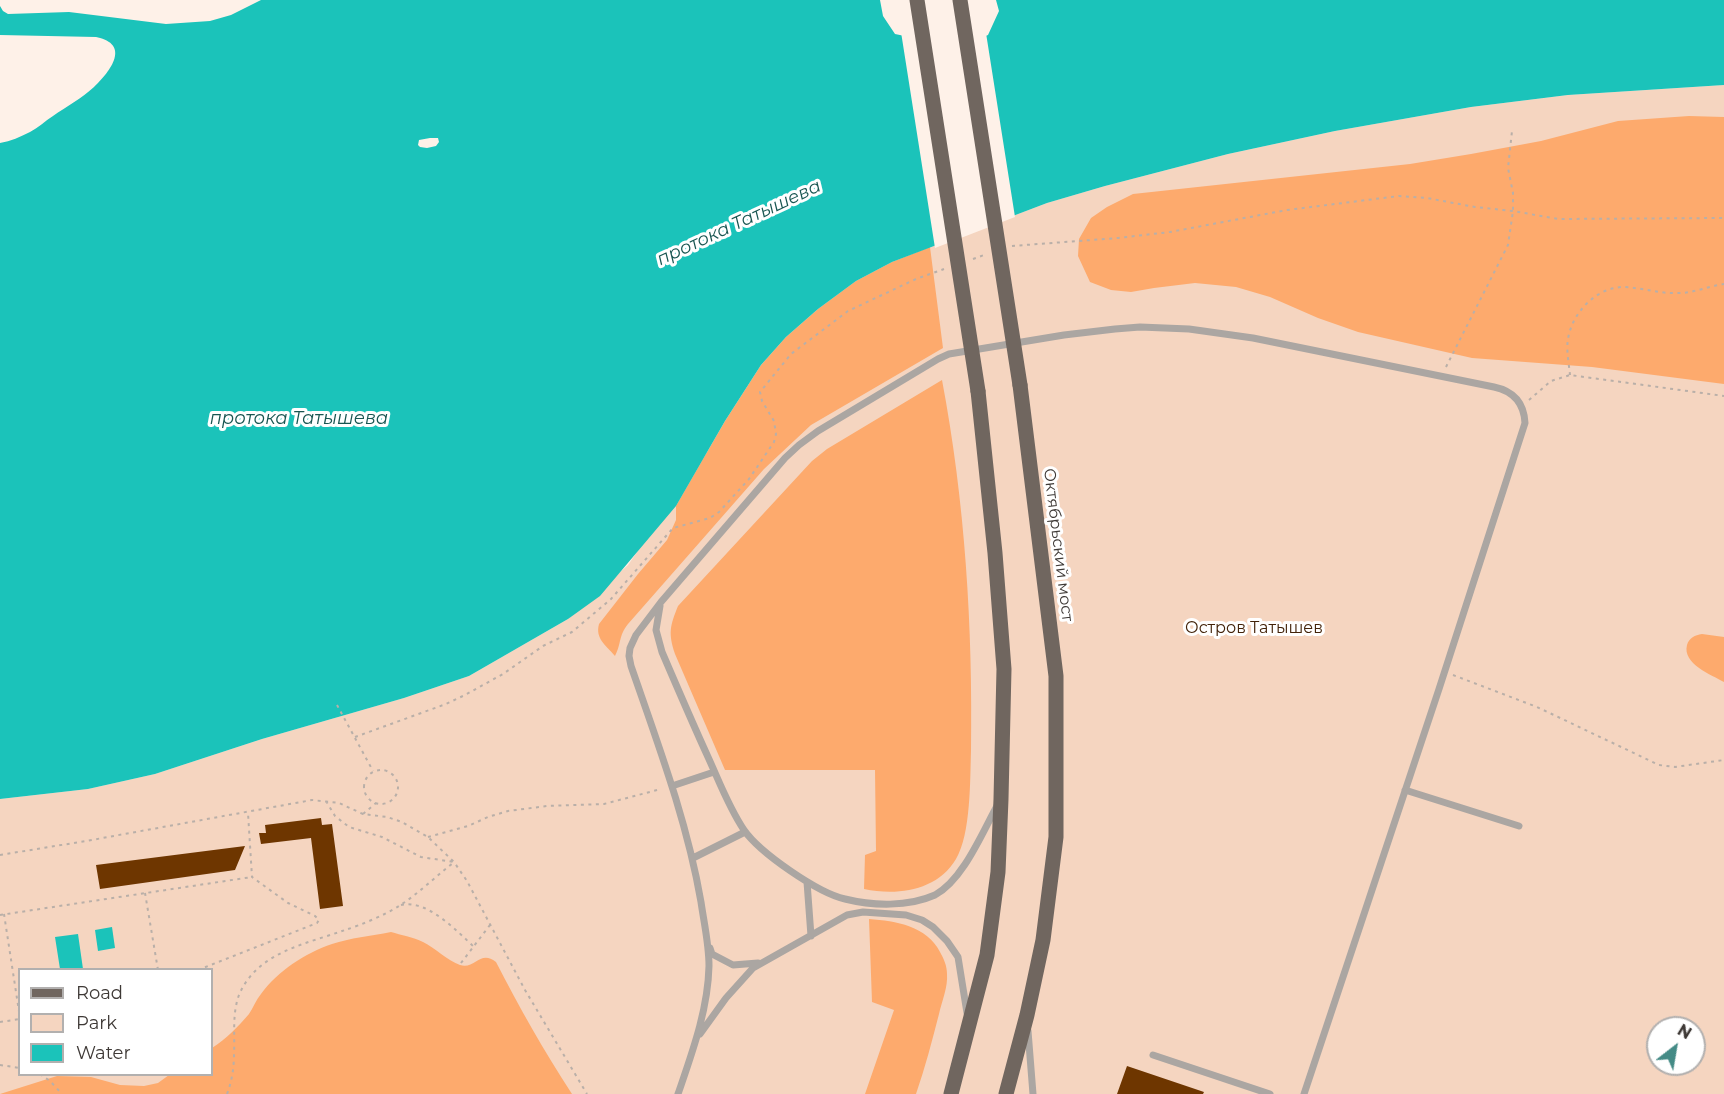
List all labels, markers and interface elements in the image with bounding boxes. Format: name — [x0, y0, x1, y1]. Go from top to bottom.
water label: протока Татышева — [654, 175, 824, 271]
water label: протока Татышева — [210, 408, 388, 430]
street label: Октябрьский мост — [1039, 467, 1077, 623]
park label: Остров Татышев — [1185, 618, 1323, 638]
legend — [18, 968, 213, 1076]
text: Road — [76, 982, 123, 1004]
text: Park — [76, 1012, 117, 1034]
north arrow — [1646, 1016, 1706, 1076]
text: N — [1674, 1020, 1695, 1043]
text: Water — [76, 1042, 131, 1064]

